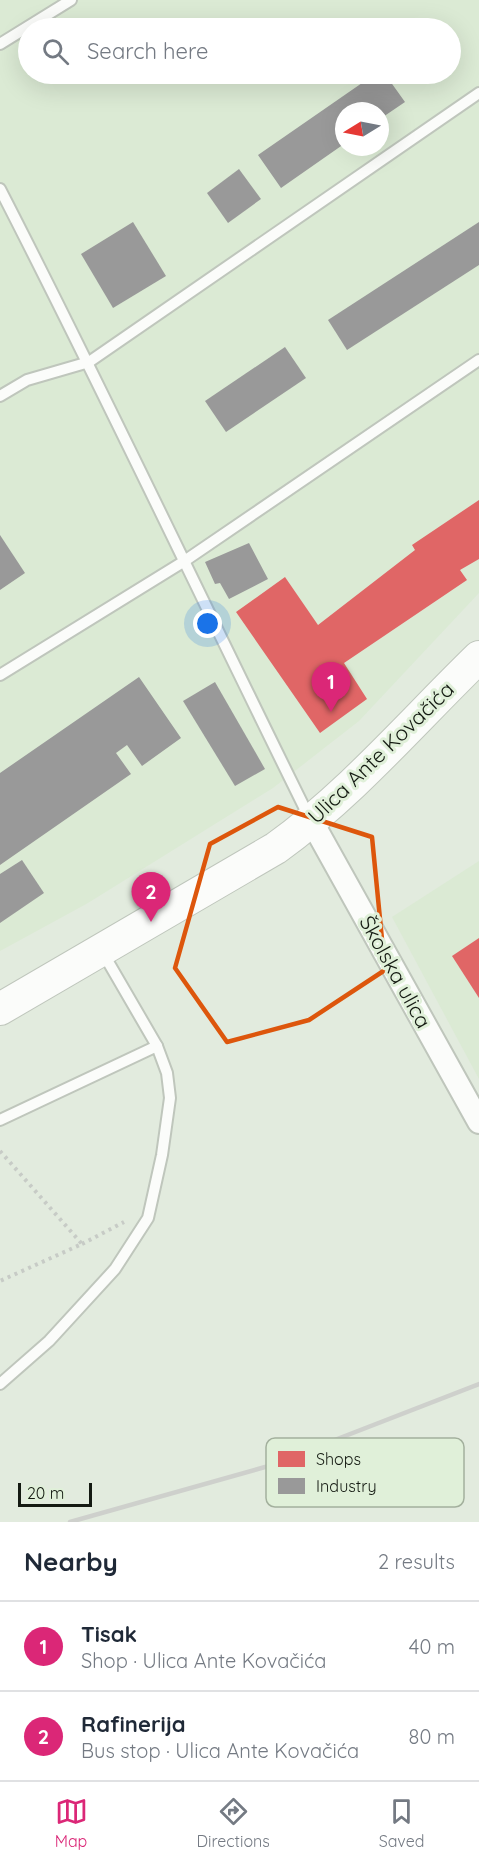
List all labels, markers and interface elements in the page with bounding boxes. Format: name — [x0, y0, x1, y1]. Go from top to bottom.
search box — [18, 18, 461, 84]
icon: search — [39, 35, 72, 68]
text: Search here — [87, 37, 208, 65]
north arrow — [335, 102, 389, 156]
your location — [193, 609, 222, 638]
pin: 1 — [312, 662, 350, 712]
street label: Ulica Ante Kovačića — [302, 676, 459, 829]
pin: 2 — [132, 872, 170, 922]
street label: Školska ulica — [354, 911, 437, 1032]
legend — [266, 1438, 464, 1507]
text: Shops — [316, 1449, 361, 1469]
text: Industry — [316, 1476, 376, 1496]
scale bar — [18, 1480, 92, 1508]
text: 20 m — [27, 1483, 64, 1503]
text: Nearby — [24, 1545, 118, 1578]
text: 2 results — [378, 1549, 455, 1574]
text: Tisak — [81, 1620, 137, 1648]
text: 1 — [40, 1634, 47, 1659]
text: 40 m — [409, 1634, 455, 1659]
text: Shop · Ulica Ante Kovačića — [81, 1648, 326, 1673]
text: Rafinerija — [81, 1710, 186, 1738]
text: 2 — [38, 1724, 49, 1749]
text: 80 m — [409, 1724, 455, 1749]
text: Bus stop · Ulica Ante Kovačića — [81, 1738, 359, 1763]
tab: Map — [55, 1795, 88, 1851]
tab: Directions — [197, 1795, 270, 1851]
tab: Saved — [379, 1795, 424, 1851]

